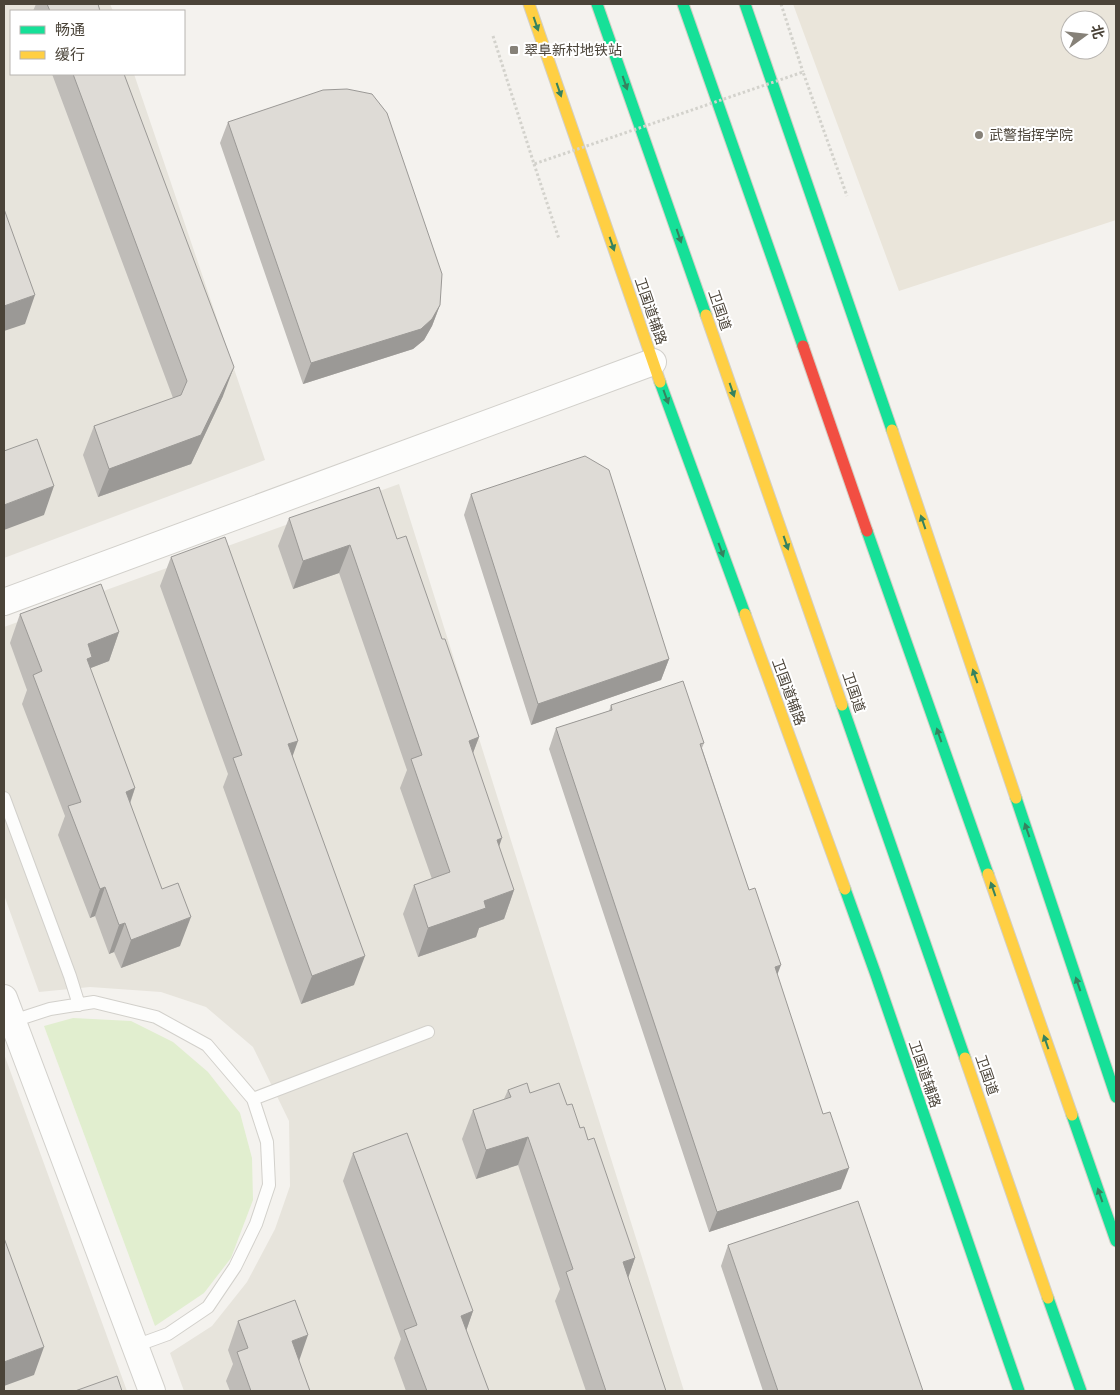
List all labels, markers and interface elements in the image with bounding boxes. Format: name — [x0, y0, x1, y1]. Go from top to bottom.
legend — [10, 10, 185, 75]
north arrow — [1060, 10, 1110, 60]
one-way arrow — [532, 17, 540, 32]
text: 畅通 — [55, 21, 85, 38]
text: 北 — [1088, 23, 1107, 40]
place label: 翠阜新村地铁站 — [524, 42, 622, 58]
marker: 翠阜新村地铁站 — [508, 44, 520, 56]
text: 缓行 — [55, 46, 85, 63]
one-way arrow — [621, 76, 629, 91]
one-way arrow — [555, 83, 563, 98]
place label: 武警指挥学院 — [989, 127, 1073, 143]
marker: 武警指挥学院 — [973, 129, 985, 141]
one-way arrow — [675, 229, 683, 244]
one-way arrow — [608, 237, 616, 252]
street label: 卫国道辅路 — [632, 275, 670, 347]
street label: 卫国道 — [706, 288, 734, 332]
one-way arrow — [729, 382, 736, 397]
one-way arrow — [662, 390, 670, 405]
one-way arrow — [919, 515, 926, 530]
one-way arrow — [782, 536, 790, 551]
one-way arrow — [717, 543, 725, 558]
street label: 卫国道辅路 — [770, 656, 808, 728]
one-way arrow — [970, 669, 978, 684]
street label: 卫国道 — [840, 670, 868, 714]
one-way arrow — [935, 727, 943, 742]
one-way arrow — [1022, 823, 1030, 838]
one-way arrow — [989, 881, 996, 896]
one-way arrow — [1074, 977, 1082, 992]
one-way arrow — [1042, 1034, 1050, 1049]
street label: 卫国道辅路 — [906, 1038, 944, 1110]
street label: 卫国道 — [973, 1053, 1001, 1097]
one-way arrow — [1096, 1188, 1103, 1203]

